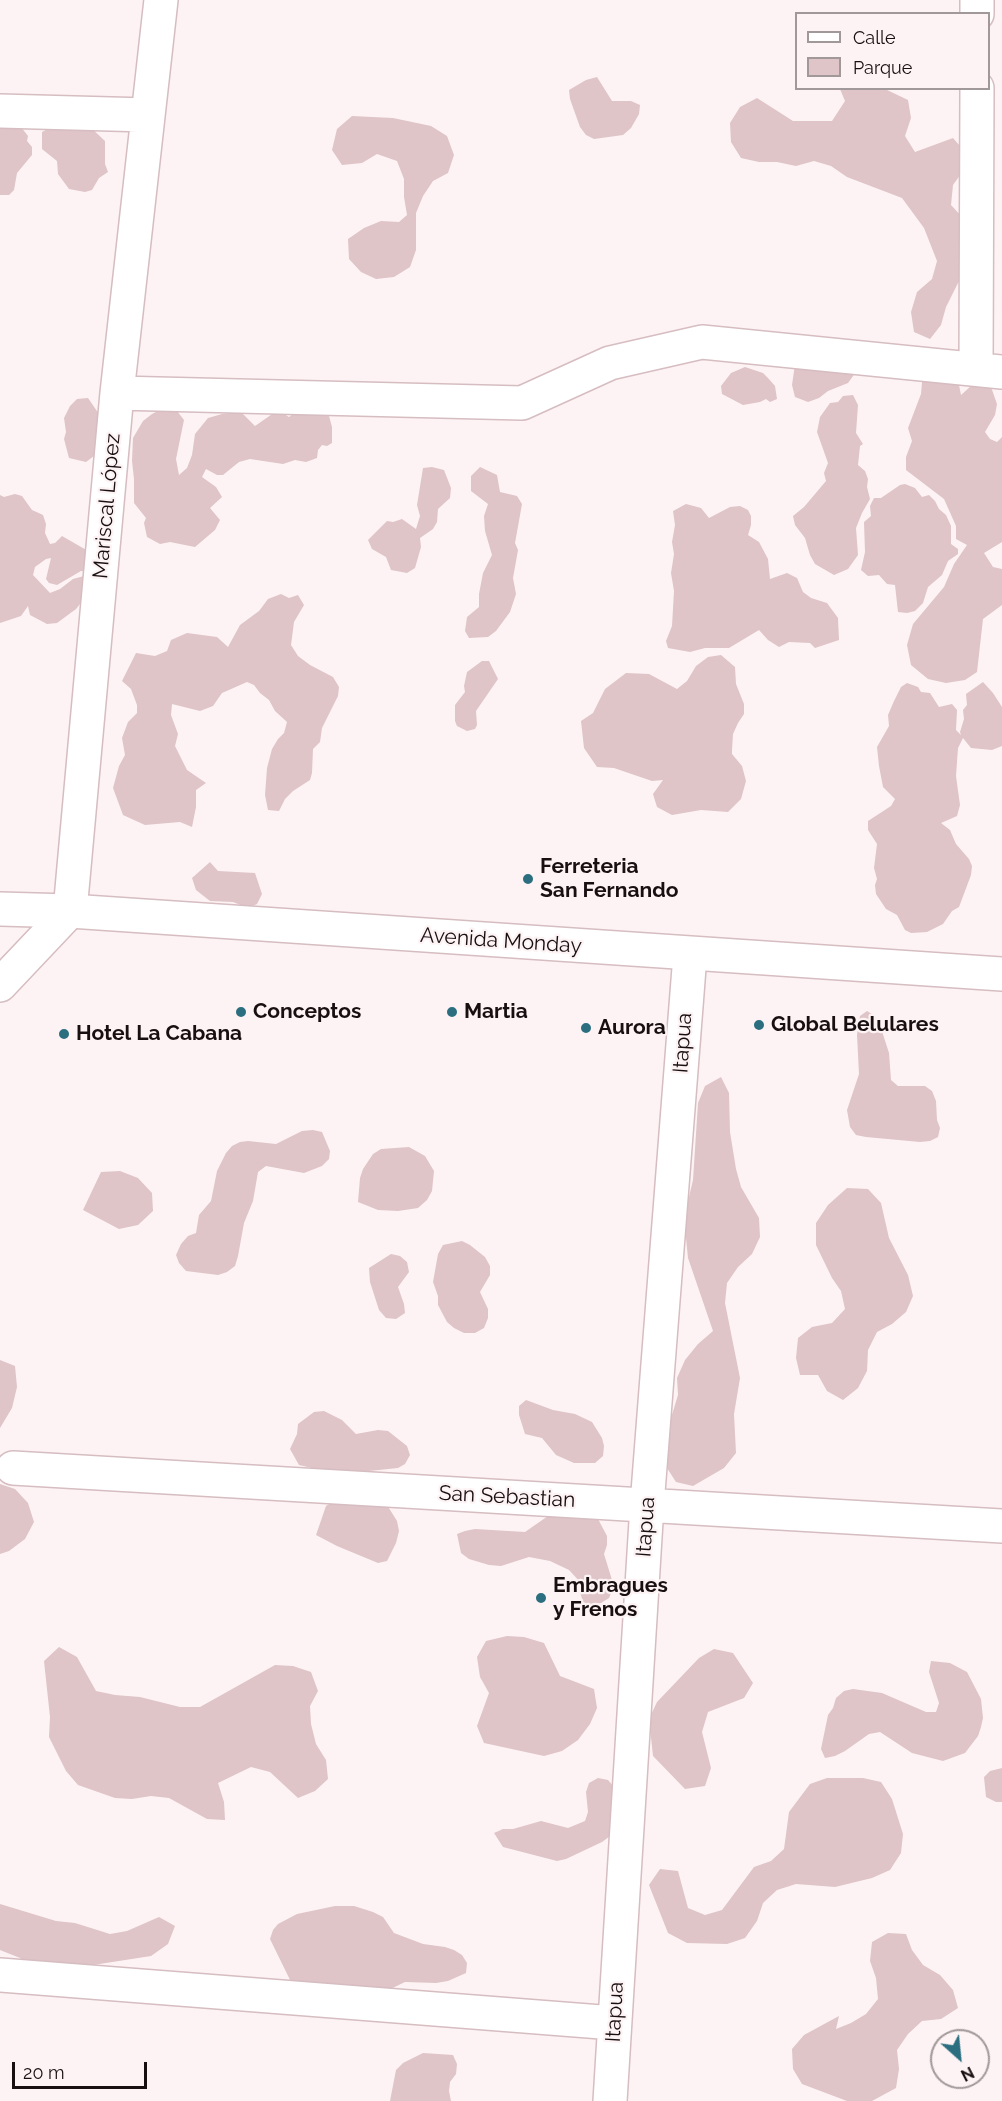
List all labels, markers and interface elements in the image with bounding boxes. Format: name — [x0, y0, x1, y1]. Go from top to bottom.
legend — [795, 12, 990, 90]
text: Calle — [853, 27, 896, 48]
text: Parque — [853, 57, 912, 78]
street label: Mariscal López — [88, 432, 126, 580]
place label: Ferreteria San Fernando — [540, 854, 678, 904]
marker: Ferreteria San Fernando — [521, 872, 535, 886]
street label: Avenida Monday — [419, 923, 583, 959]
place label: Conceptos — [253, 999, 361, 1025]
place label: Martia — [464, 999, 528, 1025]
marker: Conceptos — [234, 1005, 248, 1019]
marker: Martia — [445, 1005, 459, 1019]
street label: Itapua — [668, 1012, 698, 1074]
place label: Global Belulares — [771, 1012, 939, 1038]
place label: Aurora — [598, 1015, 666, 1041]
marker: Global Belulares — [752, 1018, 766, 1032]
place label: Hotel La Cabana — [76, 1021, 242, 1047]
marker: Aurora — [579, 1021, 593, 1035]
marker: Hotel La Cabana — [57, 1027, 71, 1041]
street label: San Sebastian — [438, 1481, 576, 1513]
street label: Itapua — [631, 1496, 661, 1558]
place label: Embragues y Frenos — [553, 1573, 668, 1623]
marker: Embragues y Frenos — [534, 1591, 548, 1605]
street label: Itapua — [601, 1981, 629, 2043]
north arrow — [930, 2029, 990, 2089]
scale bar — [15, 2050, 150, 2088]
text: 20 m — [23, 2062, 65, 2083]
text: N — [958, 2062, 977, 2085]

